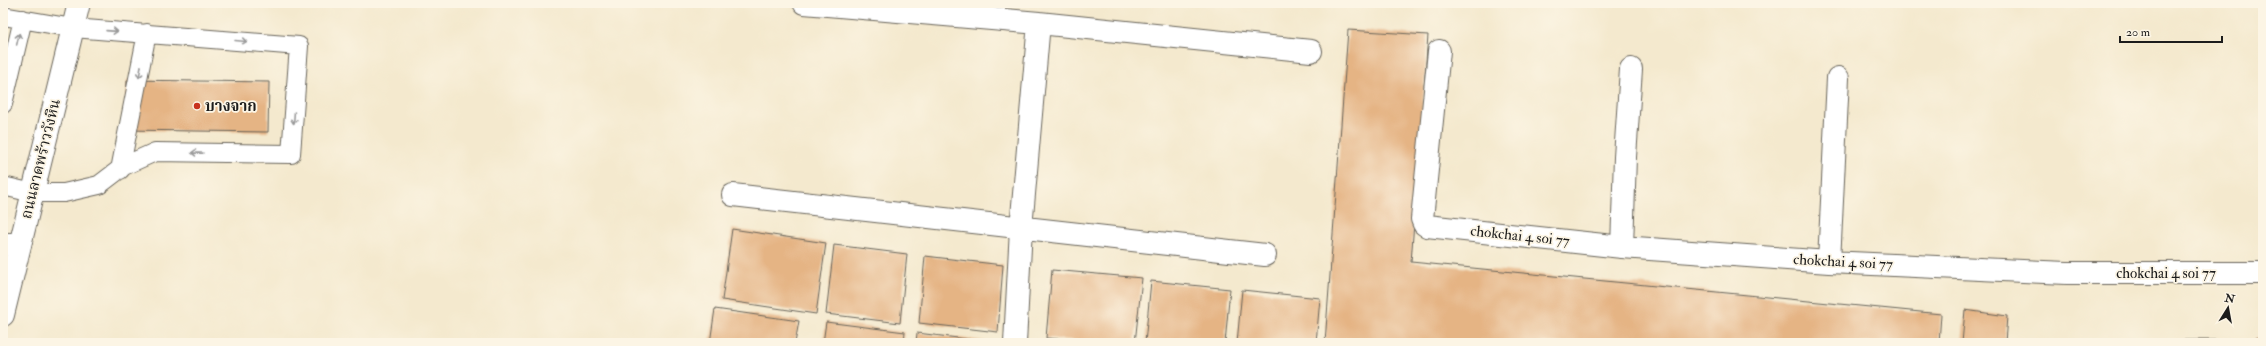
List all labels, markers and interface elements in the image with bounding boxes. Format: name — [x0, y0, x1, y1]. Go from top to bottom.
scale bar — [2120, 18, 2222, 44]
text: 20 m — [2126, 25, 2151, 40]
one-way arrow — [105, 27, 118, 34]
one-way arrow — [15, 32, 23, 45]
one-way arrow — [234, 38, 247, 45]
one-way arrow — [135, 65, 143, 78]
street label: ถนนลาดพร้าววังหิน — [17, 97, 65, 221]
place label: บางจาก — [205, 97, 257, 116]
marker: บางจาก — [192, 101, 202, 111]
one-way arrow — [290, 111, 297, 124]
one-way arrow — [191, 149, 204, 157]
street label: chokchai 4 soi 77 — [1469, 221, 1571, 251]
street label: chokchai 4 soi 77 — [1793, 250, 1893, 274]
street label: chokchai 4 soi 77 — [2116, 264, 2216, 283]
north arrow — [2208, 288, 2248, 328]
text: N — [2223, 291, 2237, 306]

